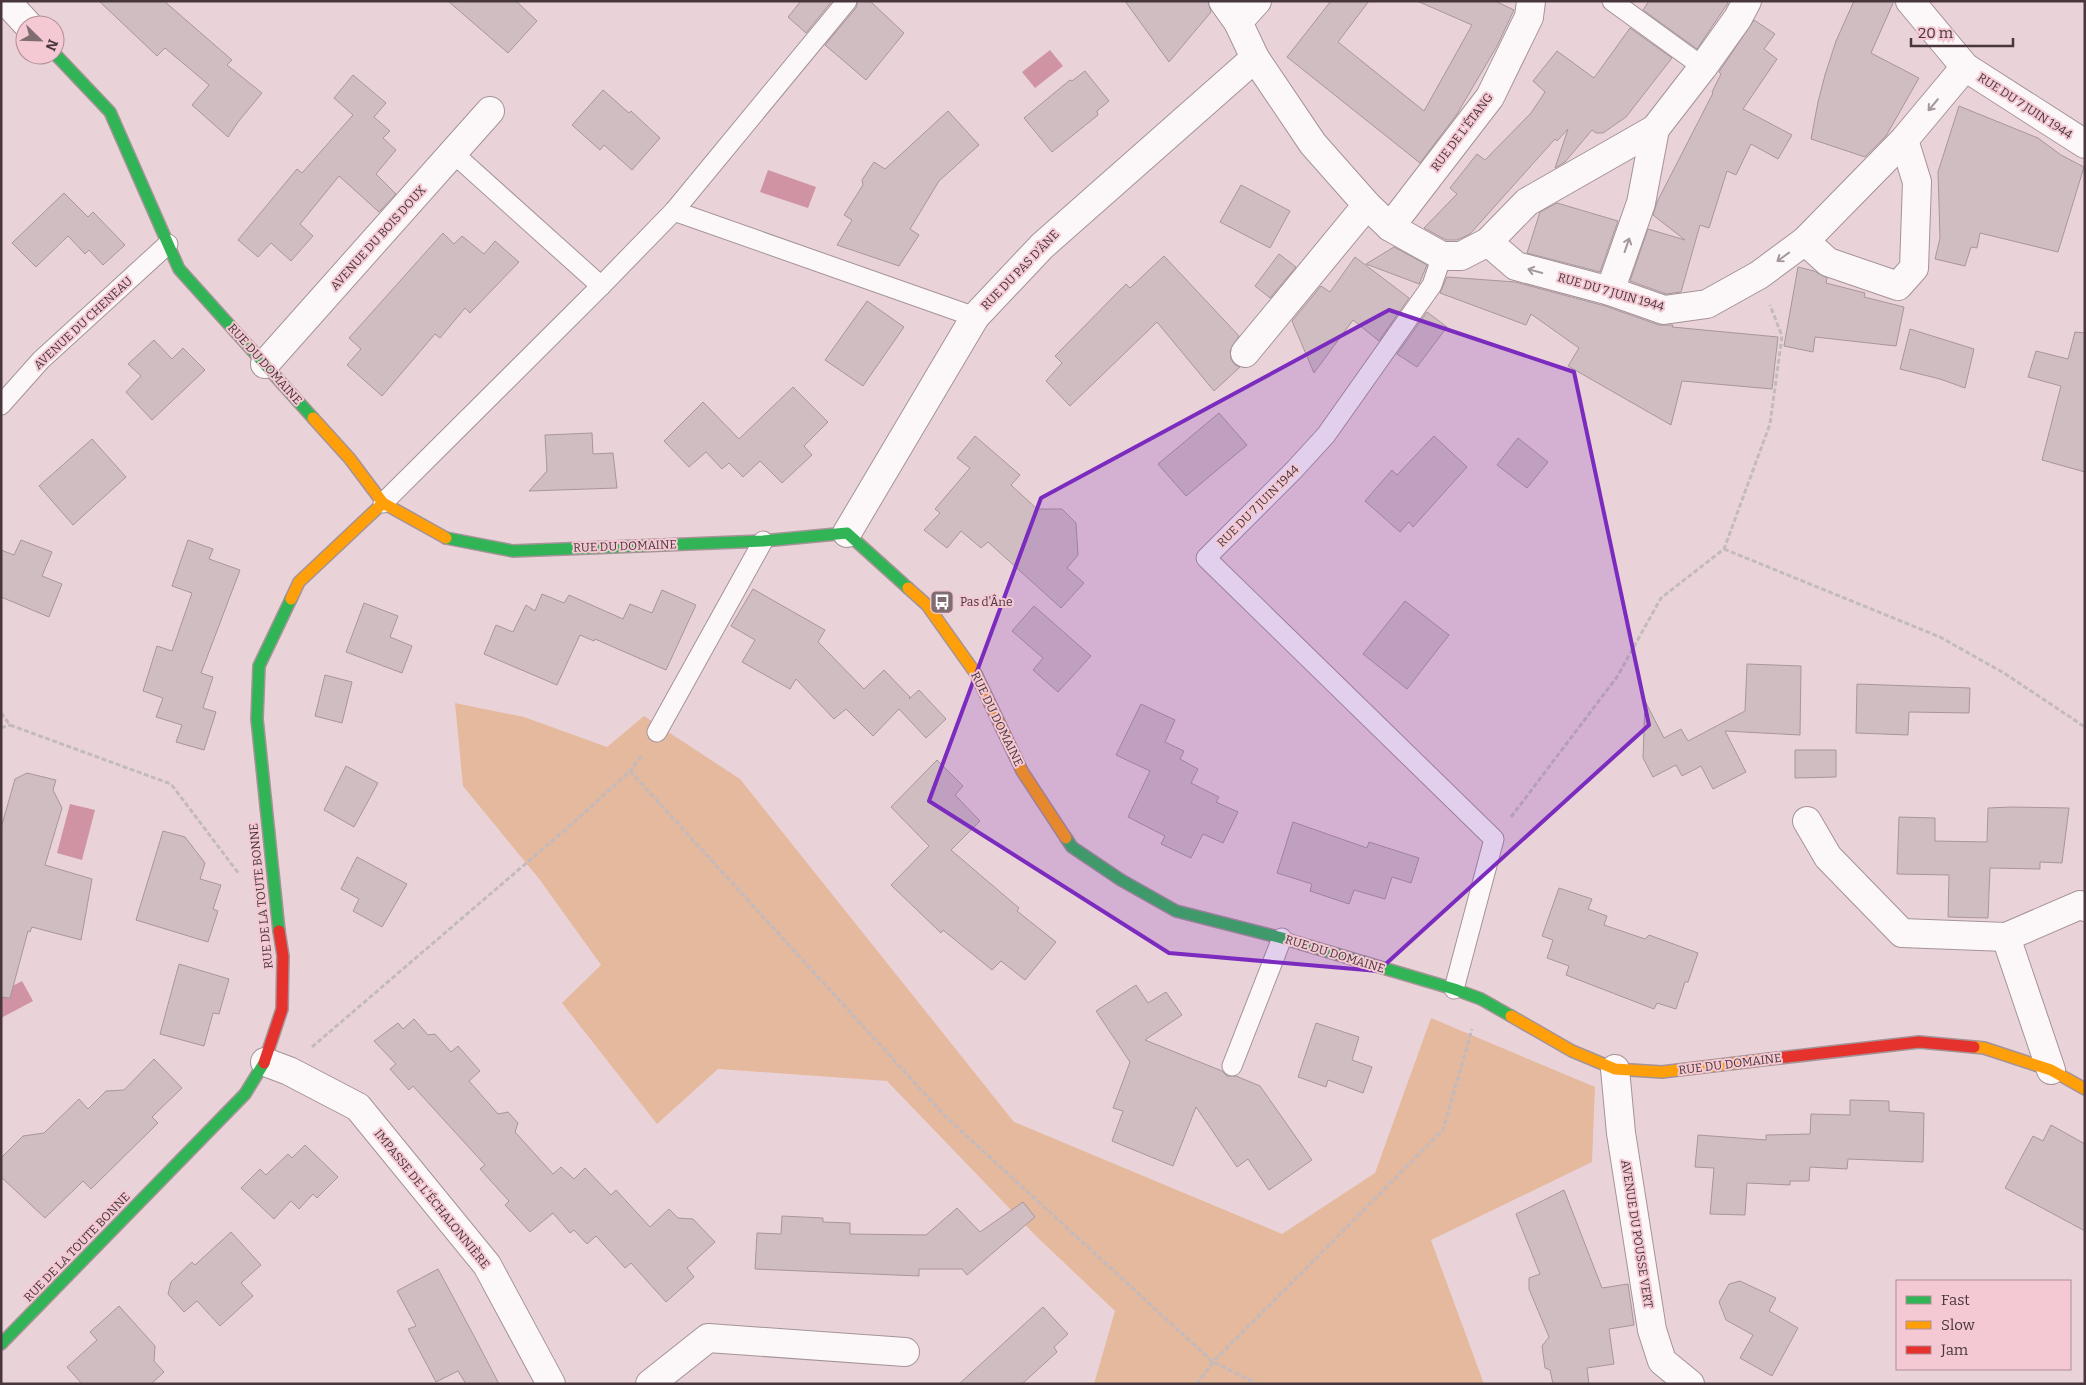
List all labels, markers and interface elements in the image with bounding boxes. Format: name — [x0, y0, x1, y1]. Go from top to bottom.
north arrow — [15, 15, 65, 65]
scale bar — [1911, 15, 2014, 47]
text: 20 m — [1918, 24, 1954, 42]
text: N — [41, 37, 61, 53]
street label: RUE DU 7 JUIN 1944 — [1975, 70, 2075, 142]
street label: RUE DE L'ÉTANG — [1427, 90, 1496, 174]
one-way arrow — [1928, 98, 1939, 111]
street label: AVENUE DU BOIS DOUX — [327, 183, 429, 293]
street label: RUE DU PAS D'ÂNE — [977, 226, 1062, 313]
one-way arrow — [1623, 238, 1632, 253]
one-way arrow — [1777, 252, 1790, 263]
one-way arrow — [1527, 265, 1543, 275]
street label: RUE DU 7 JUIN 1944 — [1556, 270, 1666, 314]
street label: AVENUE DU CHENEAU — [31, 274, 135, 372]
street label: RUE DU DOMAINE — [225, 321, 305, 407]
street label: RUE DU 7 JUIN 1944 — [1214, 462, 1302, 550]
street label: RUE DU DOMAINE — [573, 537, 677, 555]
bus stop icon: Pas d'Âne — [929, 589, 955, 615]
place label: Pas d'Âne — [960, 594, 1013, 609]
street label: RUE DU DOMAINE — [968, 669, 1026, 769]
street label: RUE DE LA TOUTE BONNE — [246, 822, 276, 970]
street label: RUE DU DOMAINE — [1283, 932, 1387, 976]
street label: RUE DU DOMAINE — [1678, 1051, 1782, 1077]
street label: IMPASSE DE L'ÉCHALONNIÈRE — [371, 1126, 493, 1271]
street label: AVENUE DU POUSSE VERT — [1618, 1159, 1656, 1309]
street label: RUE DE LA TOUTE BONNE — [21, 1190, 133, 1304]
legend — [1896, 1280, 2071, 1370]
text: Fast — [1941, 1291, 1970, 1309]
text: Slow — [1941, 1316, 1976, 1334]
text: Jam — [1940, 1341, 1969, 1359]

